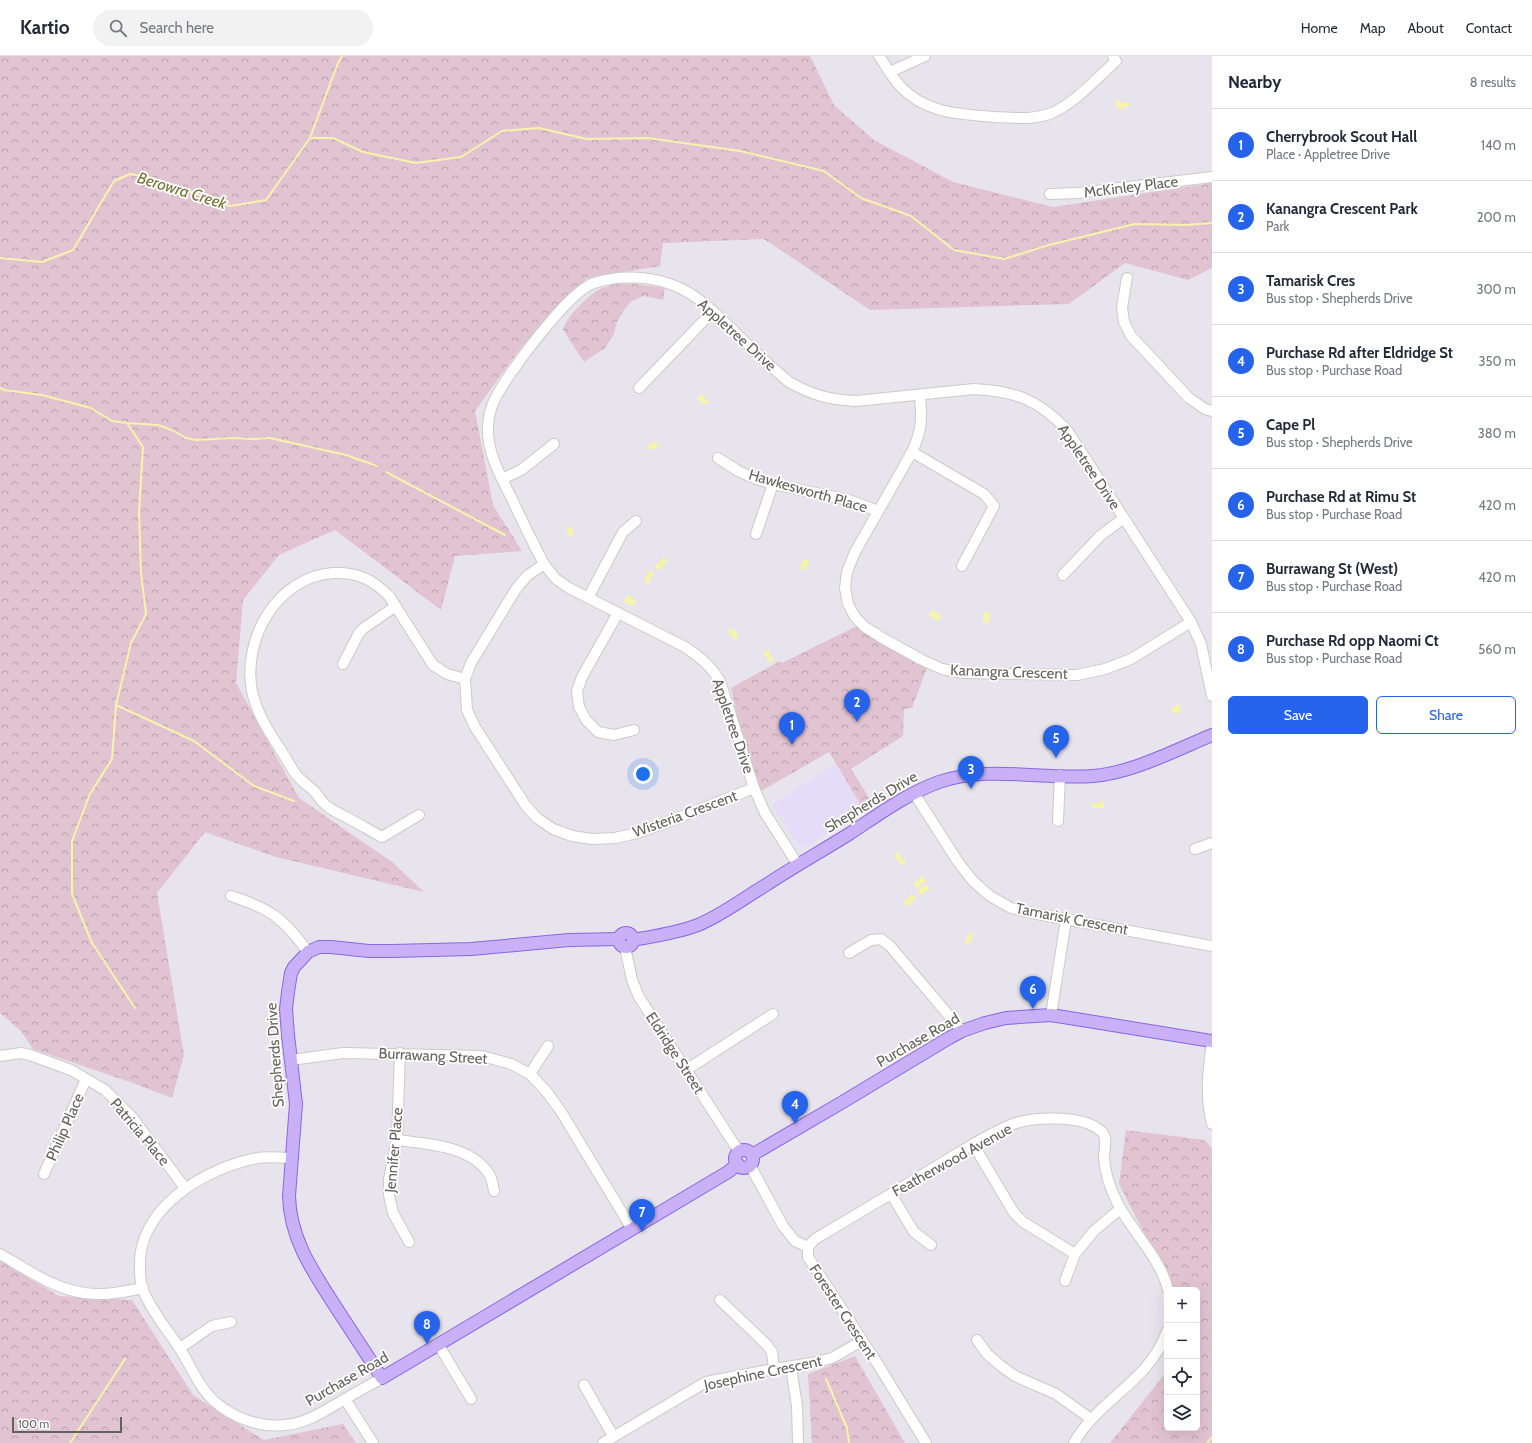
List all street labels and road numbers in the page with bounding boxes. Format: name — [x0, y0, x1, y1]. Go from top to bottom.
street label: McKinley Place — [1083, 172, 1179, 202]
street label: Appletree Drive — [694, 295, 780, 375]
street label: Appletree Drive — [1054, 421, 1124, 513]
street label: Hawkesworth Place — [747, 465, 870, 517]
street label: Kanangra Crescent — [950, 661, 1068, 683]
street label: Appletree Drive — [708, 676, 758, 776]
street label: Shepherds Drive — [821, 767, 921, 837]
street label: Wisteria Crescent — [630, 787, 740, 841]
street label: Tamarisk Crescent — [1014, 899, 1130, 939]
street label: Shepherds Drive — [262, 1002, 288, 1108]
street label: Eldridge Street — [642, 1009, 708, 1097]
street label: Purchase Road — [873, 1009, 963, 1071]
street label: Burrawang Street — [378, 1044, 488, 1068]
street label: Philip Place — [42, 1090, 88, 1164]
street label: Patricia Place — [107, 1095, 174, 1170]
street label: Jennifer Place — [381, 1106, 407, 1194]
street label: Featherwood Avenue — [889, 1119, 1015, 1200]
street label: Forester Crescent — [806, 1261, 880, 1363]
street label: Purchase Road — [302, 1348, 392, 1410]
street label: Josephine Crescent — [701, 1352, 824, 1395]

